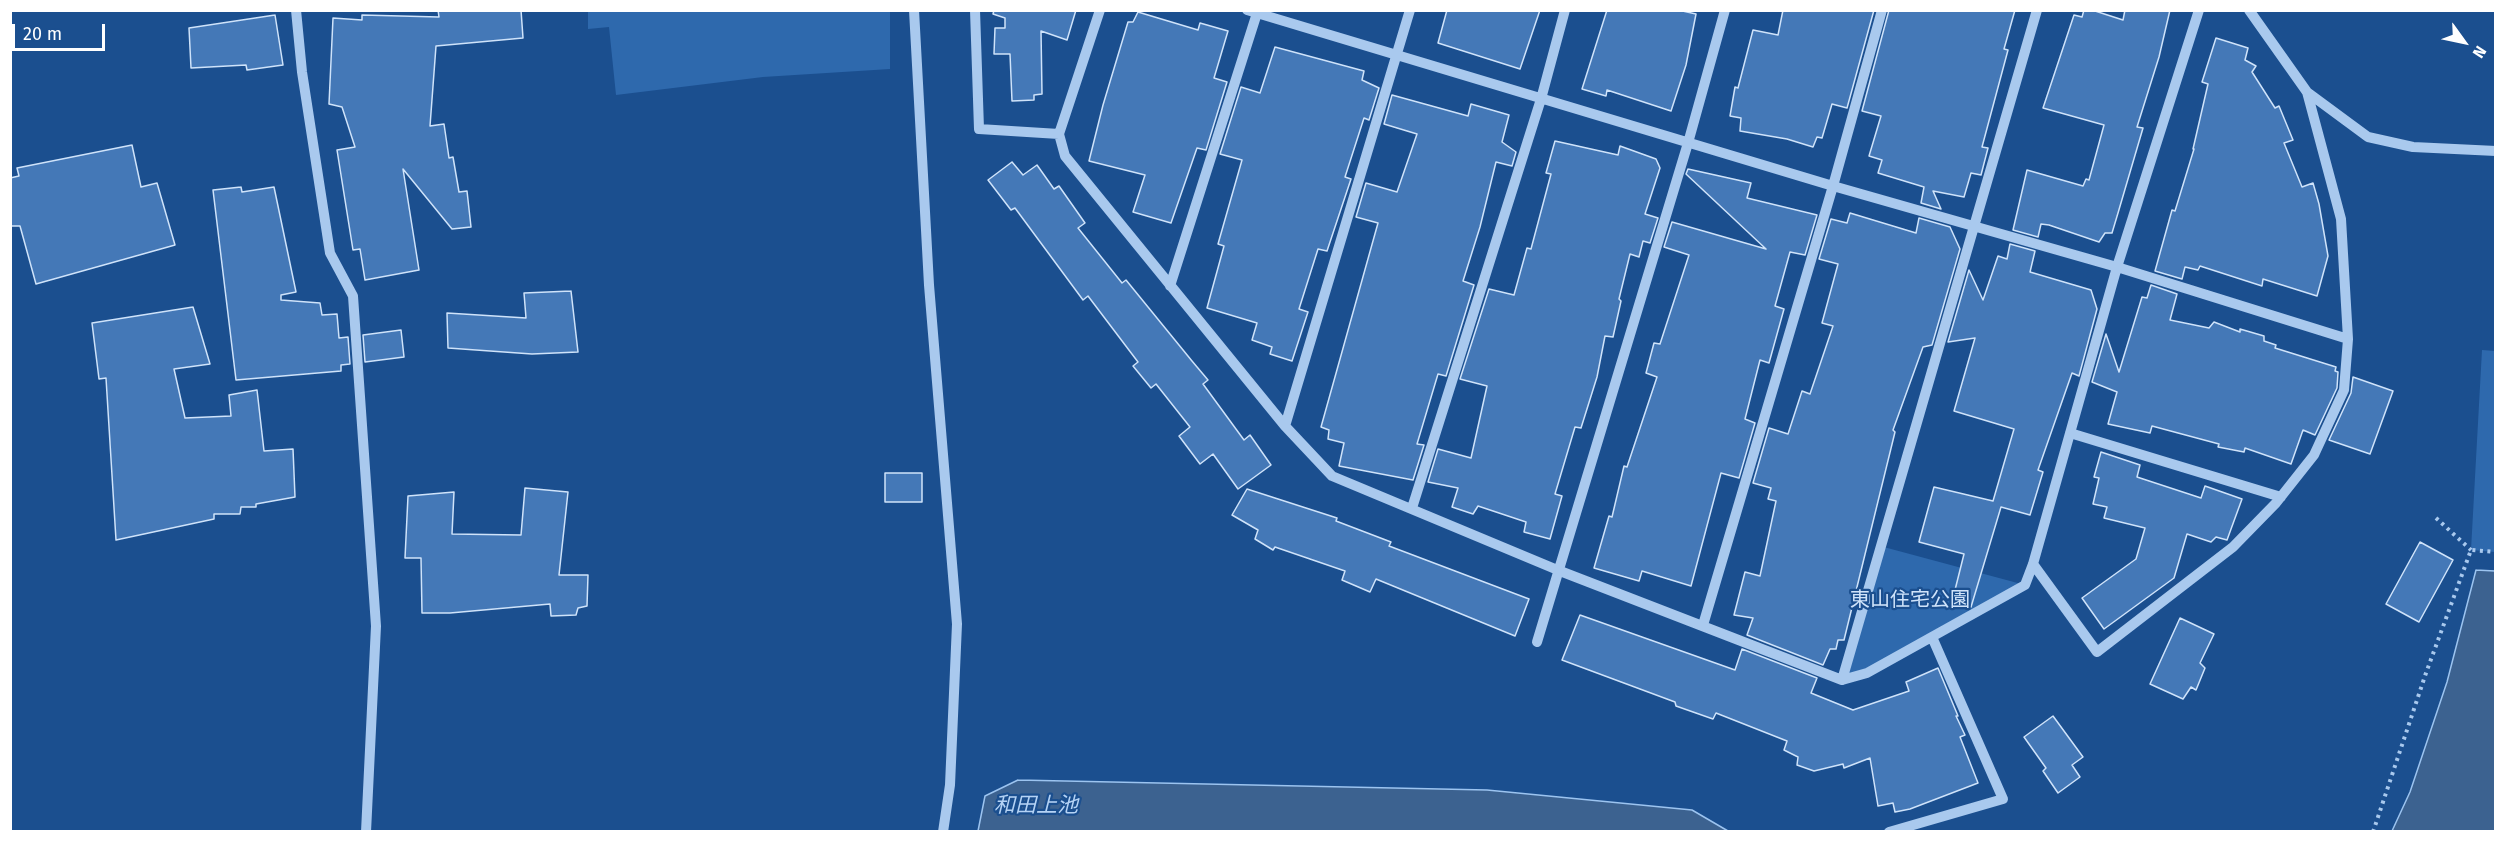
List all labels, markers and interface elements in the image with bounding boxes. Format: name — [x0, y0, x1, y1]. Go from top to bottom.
scale bar — [15, 12, 108, 50]
north arrow — [2434, 12, 2494, 72]
text: 20 m — [23, 23, 62, 45]
text: N — [2469, 42, 2490, 62]
park label: 東山住宅公園 — [1850, 588, 1970, 612]
water label: 和田上池 — [994, 793, 1078, 819]

